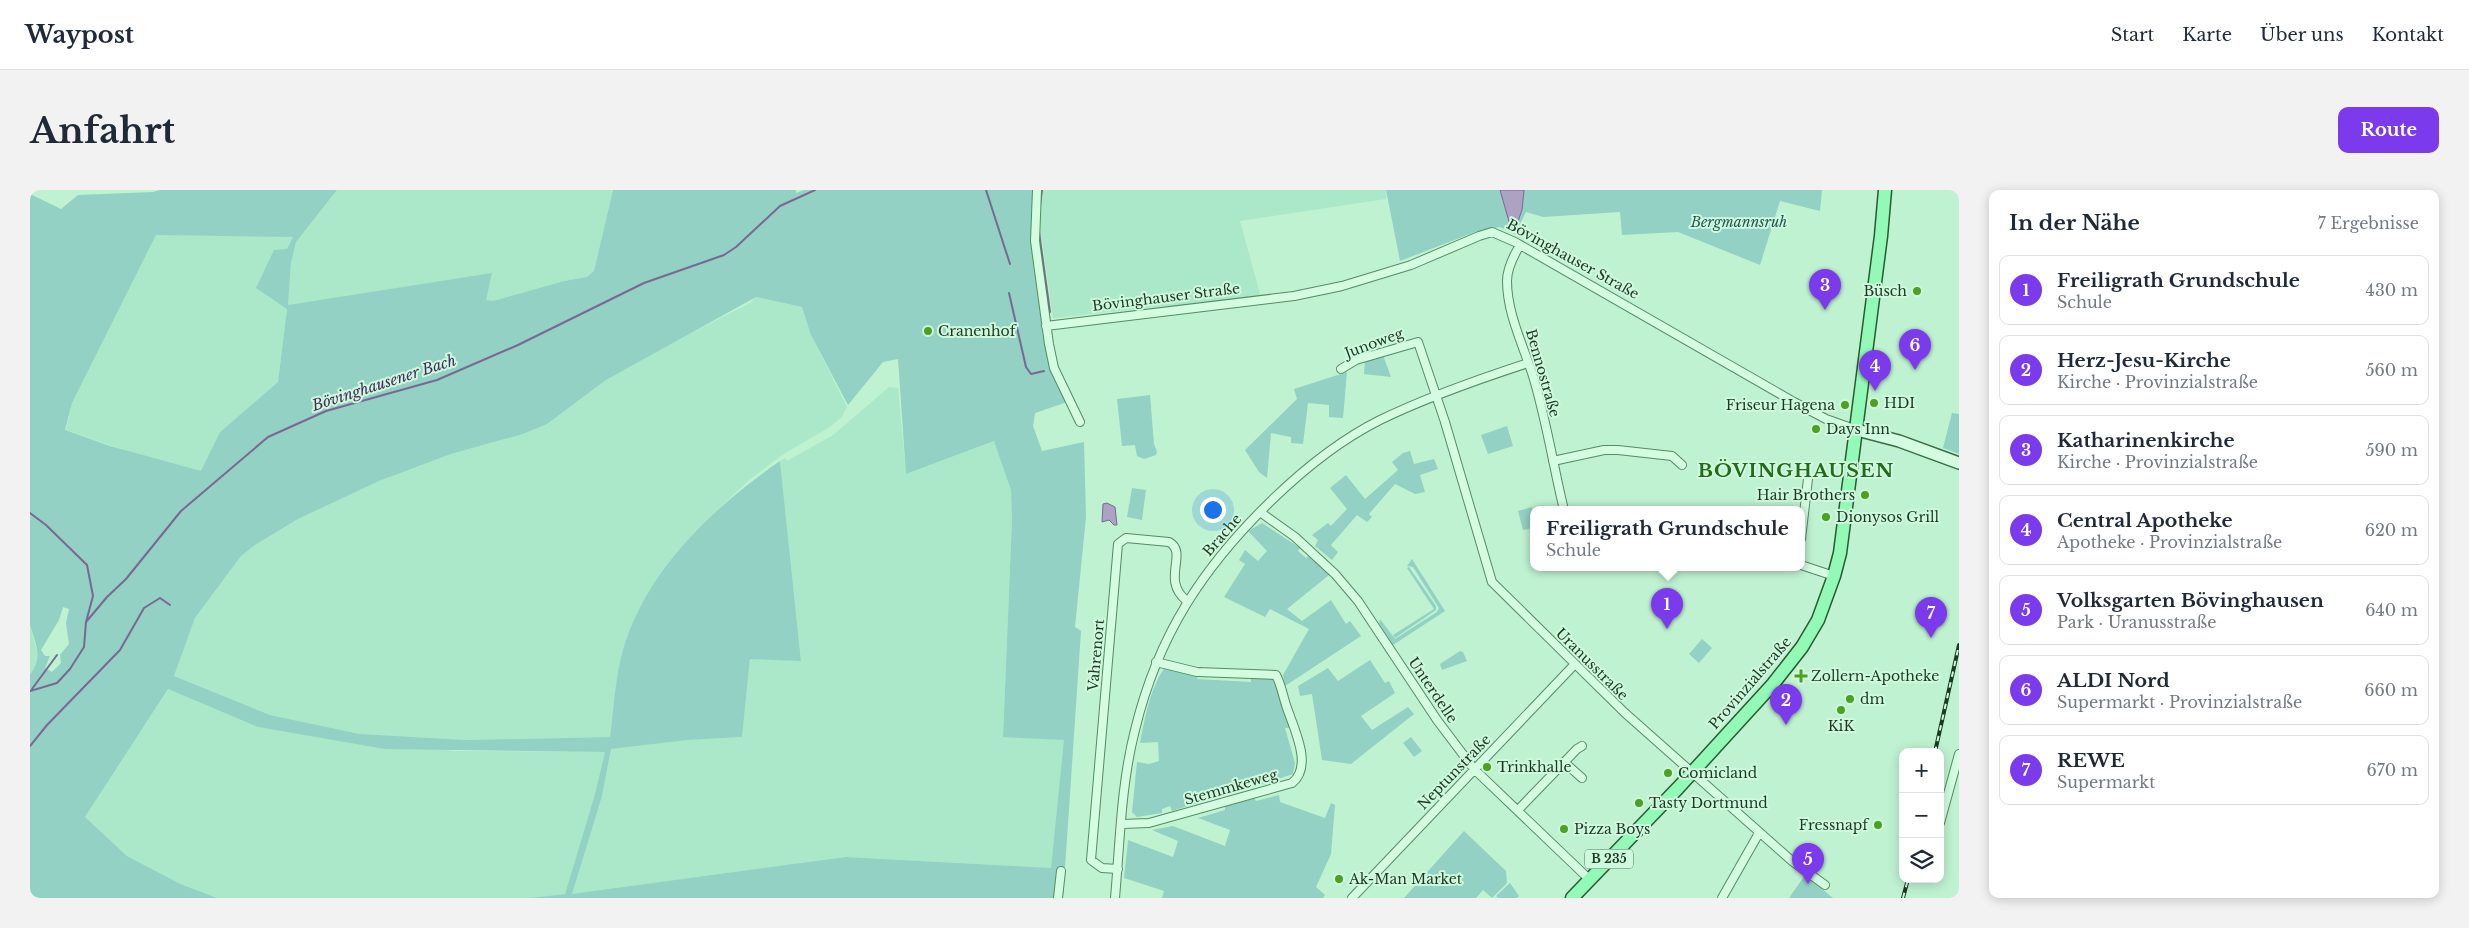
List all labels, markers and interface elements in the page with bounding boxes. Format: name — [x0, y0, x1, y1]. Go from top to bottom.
text: Waypost — [25, 20, 134, 49]
text: Start — [2111, 24, 2154, 46]
text: Karte — [2182, 24, 2232, 46]
text: Über uns — [2260, 24, 2344, 46]
text: Kontakt — [2372, 24, 2444, 46]
button: Route — [2338, 107, 2439, 153]
text: Anfahrt — [30, 109, 175, 152]
text: In der Nähe — [2009, 210, 2140, 236]
park label: Bergmannsruh — [1690, 213, 1787, 231]
text: 7 Ergebnisse — [2318, 213, 2419, 233]
street label: Bövinghauser Straße — [1504, 215, 1642, 303]
pin: 3 — [1809, 269, 1841, 310]
text: Freiligrath Grundschule — [2057, 269, 2300, 292]
street label: Bövinghauser Straße — [1091, 279, 1241, 315]
text: 1 — [2023, 280, 2029, 300]
text: 430 m — [2366, 280, 2418, 300]
place label: Büsch — [1863, 282, 1907, 300]
marker: Büsch — [1911, 285, 1923, 297]
text: Schule — [2057, 292, 2112, 312]
place label: Cranenhof — [938, 322, 1018, 340]
street label: Junoweg — [1340, 324, 1406, 363]
marker: Cranenhof — [922, 325, 934, 337]
street label: Bennostraße — [1522, 327, 1564, 419]
pin: 6 — [1899, 329, 1931, 370]
text: Herz-Jesu-Kirche — [2057, 349, 2231, 372]
water label: Bövinghausener Bach — [308, 350, 459, 415]
pin: 4 — [1859, 350, 1891, 391]
text: 2 — [2021, 360, 2031, 380]
text: 560 m — [2365, 360, 2418, 380]
text: Kirche · Provinzialstraße — [2057, 372, 2258, 392]
place label: HDI — [1884, 394, 1915, 412]
place label: Friseur Hagena — [1726, 396, 1835, 414]
marker: HDI — [1868, 397, 1880, 409]
marker: Friseur Hagena — [1839, 399, 1851, 411]
place label: Days Inn — [1826, 420, 1890, 438]
marker: Days Inn — [1810, 423, 1822, 435]
text: Katharinenkirche — [2057, 429, 2235, 452]
text: 3 — [2021, 440, 2031, 460]
text: 590 m — [2365, 440, 2418, 460]
text: Kirche · Provinzialstraße — [2057, 452, 2258, 472]
district label: BÖVINGHAUSEN — [1698, 459, 1894, 482]
place label: Hair Brothers — [1757, 486, 1855, 504]
marker: Hair Brothers — [1859, 489, 1871, 501]
your location — [1200, 497, 1226, 523]
popup — [1530, 506, 1805, 571]
place label: Dionysos Grill — [1836, 508, 1939, 526]
text: Central Apotheke — [2057, 509, 2233, 532]
street label: Brache — [1199, 510, 1245, 560]
marker: Dionysos Grill — [1820, 511, 1832, 523]
text: Freiligrath Grundschule — [1546, 517, 1789, 540]
text: 4 — [2021, 520, 2031, 540]
text: 620 m — [2365, 520, 2418, 540]
text: Apotheke · Provinzialstraße — [2057, 532, 2282, 552]
text: Schule — [1546, 540, 1601, 560]
pin: 1 — [1651, 588, 1683, 629]
text: Volksgarten Bövinghausen — [2057, 589, 2324, 612]
pin: 7 — [1915, 597, 1947, 638]
text: 5 — [2021, 600, 2031, 620]
text: 640 m — [2365, 600, 2418, 620]
text: Park · Uranusstraße — [2057, 612, 2216, 632]
street label: Vahrenort — [1084, 617, 1108, 693]
street label: Uranusstraße — [1552, 624, 1632, 704]
street label: Provinzialstraße — [1705, 633, 1795, 733]
street label: Unterdelle — [1404, 654, 1462, 726]
place label: Zollern-Apotheke — [1811, 667, 1939, 685]
text: ALDI Nord — [2057, 669, 2170, 692]
marker: Zollern-Apotheke — [1795, 670, 1807, 682]
text: 6 — [2021, 680, 2031, 700]
text: 660 m — [2364, 680, 2418, 700]
pin: 2 — [1770, 684, 1802, 725]
place label: dm — [1860, 690, 1884, 708]
text: Supermarkt · Provinzialstraße — [2057, 692, 2302, 712]
marker: dm — [1844, 693, 1856, 705]
marker: KiK — [1835, 704, 1847, 716]
place label: KiK — [1828, 717, 1855, 735]
street label: Neptunstraße — [1414, 731, 1494, 813]
map controls — [1899, 748, 1944, 883]
button: + — [1899, 748, 1944, 793]
text: REWE — [2057, 749, 2125, 772]
place label: Trinkhalle — [1497, 758, 1571, 776]
text: 7 — [2022, 760, 2030, 780]
text: 670 m — [2366, 760, 2418, 780]
marker: Trinkhalle — [1481, 761, 1493, 773]
place label: Comicland — [1678, 764, 1758, 782]
street label: Stemmkeweg — [1182, 765, 1280, 809]
marker: Comicland — [1662, 767, 1674, 779]
text: Supermarkt — [2057, 772, 2155, 792]
button: − — [1899, 793, 1944, 838]
place label: Tasty Dortmund — [1649, 794, 1768, 812]
marker: Tasty Dortmund — [1633, 797, 1645, 809]
place label: Fressnapf — [1799, 816, 1870, 834]
marker: Fressnapf — [1872, 819, 1884, 831]
place label: Pizza Boys — [1574, 820, 1650, 838]
marker: Pizza Boys — [1558, 823, 1570, 835]
button: layers — [1899, 838, 1944, 883]
pin: 5 — [1792, 843, 1824, 884]
road number: B 235 — [1585, 850, 1633, 869]
place label: Ak-Man Market — [1348, 870, 1463, 888]
marker: Ak-Man Market — [1333, 873, 1345, 885]

